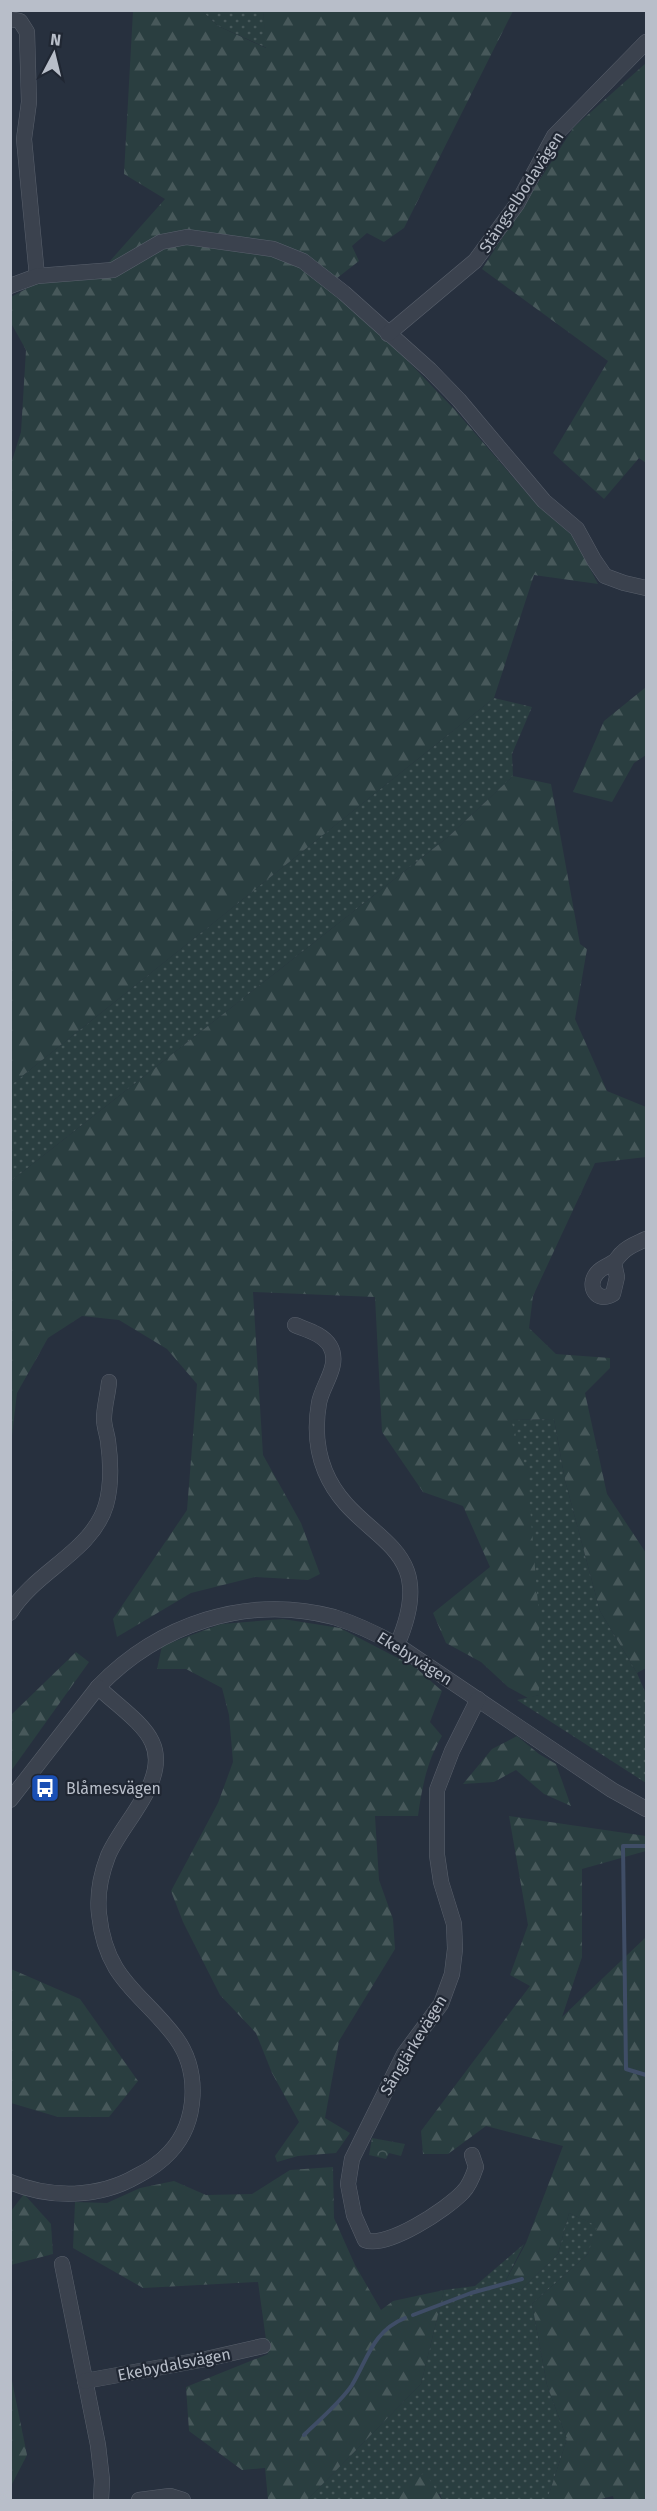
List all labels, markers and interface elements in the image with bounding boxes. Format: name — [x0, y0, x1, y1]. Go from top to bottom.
north arrow — [24, 24, 84, 84]
text: N — [49, 30, 62, 50]
street label: Stängselbodavägen — [475, 128, 568, 256]
street label: Ekebyvägen — [374, 1628, 456, 1689]
bus stop icon: Blåmesvägen — [29, 1772, 61, 1804]
place label: Blåmesvägen — [66, 1779, 161, 1798]
street label: Sånglärkevägen — [376, 1992, 451, 2099]
street label: Ekebydalsvägen — [116, 2344, 232, 2385]

